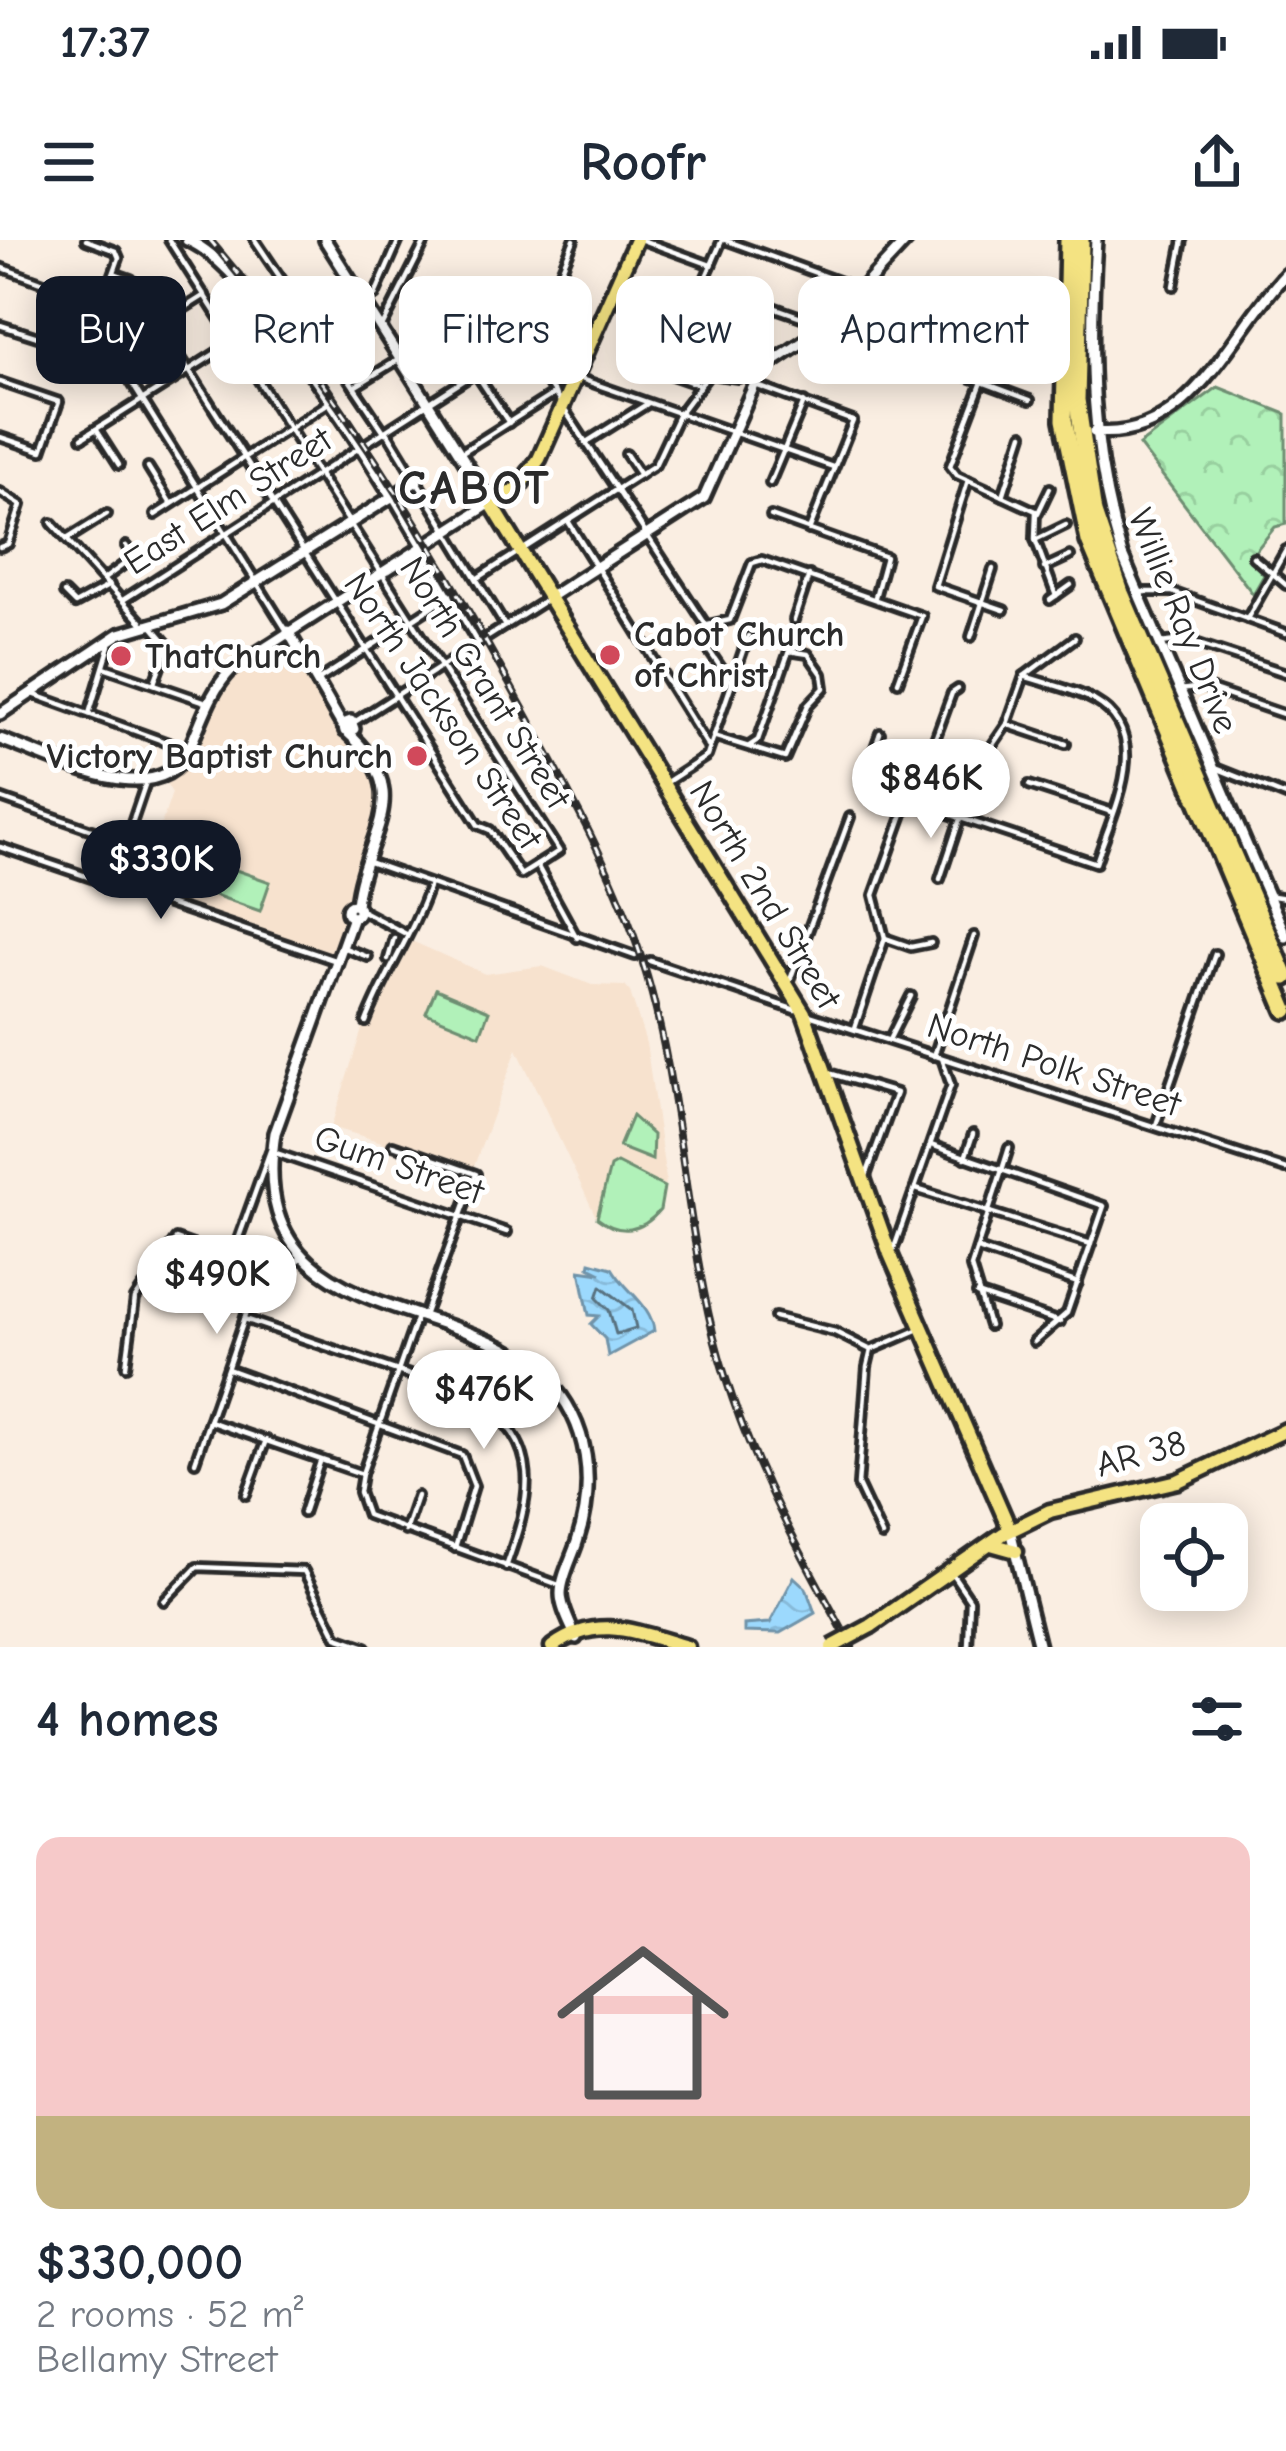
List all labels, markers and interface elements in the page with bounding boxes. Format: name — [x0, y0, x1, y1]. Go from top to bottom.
text: 17:37 — [60, 16, 150, 68]
icon: menu — [36, 129, 102, 195]
icon: share — [1184, 129, 1250, 195]
text: Roofr — [580, 131, 706, 194]
chip: Buy — [36, 276, 186, 384]
chip: Rent — [210, 276, 375, 384]
chip: Filters — [399, 276, 592, 384]
chip: New — [616, 276, 774, 384]
chip: Apartment — [798, 276, 1070, 384]
street label: East Elm Street — [117, 418, 341, 583]
district label: CABOT — [398, 461, 552, 516]
street label: Willie Ray Drive — [1119, 503, 1247, 739]
street label: North Grant Street — [391, 550, 580, 818]
street label: North Jackson Street — [335, 565, 552, 858]
place label: Cabot Church of Christ — [634, 614, 845, 696]
place label: ThatChurch — [145, 636, 322, 677]
marker: Cabot Church of Christ — [597, 642, 623, 668]
marker: ThatChurch — [108, 643, 134, 669]
place label: Victory Baptist Church — [47, 736, 393, 777]
pin: $846K — [847, 739, 1015, 841]
marker: Victory Baptist Church — [404, 743, 430, 769]
text: $846K — [879, 755, 983, 800]
street label: North 2nd Street — [681, 774, 850, 1018]
pin: $330K — [77, 820, 245, 922]
text: $330K — [108, 836, 214, 881]
street label: North Polk Street — [922, 1005, 1187, 1126]
street label: Gum Street — [309, 1117, 491, 1214]
pin: $490K — [133, 1235, 301, 1337]
text: $490K — [164, 1251, 270, 1296]
pin: $476K — [400, 1350, 568, 1452]
text: $476K — [434, 1366, 534, 1411]
street label: AR 38 — [1092, 1422, 1190, 1486]
map controls — [1140, 1503, 1248, 1611]
button: locate — [1140, 1503, 1248, 1611]
icon: filters — [1184, 1686, 1250, 1752]
text: 4 homes — [36, 1690, 219, 1749]
icon: home — [535, 1915, 751, 2131]
text: $330,000 — [36, 2233, 243, 2292]
text: 2 rooms · 52 m² — [36, 2292, 303, 2337]
text: Bellamy Street — [36, 2337, 277, 2382]

